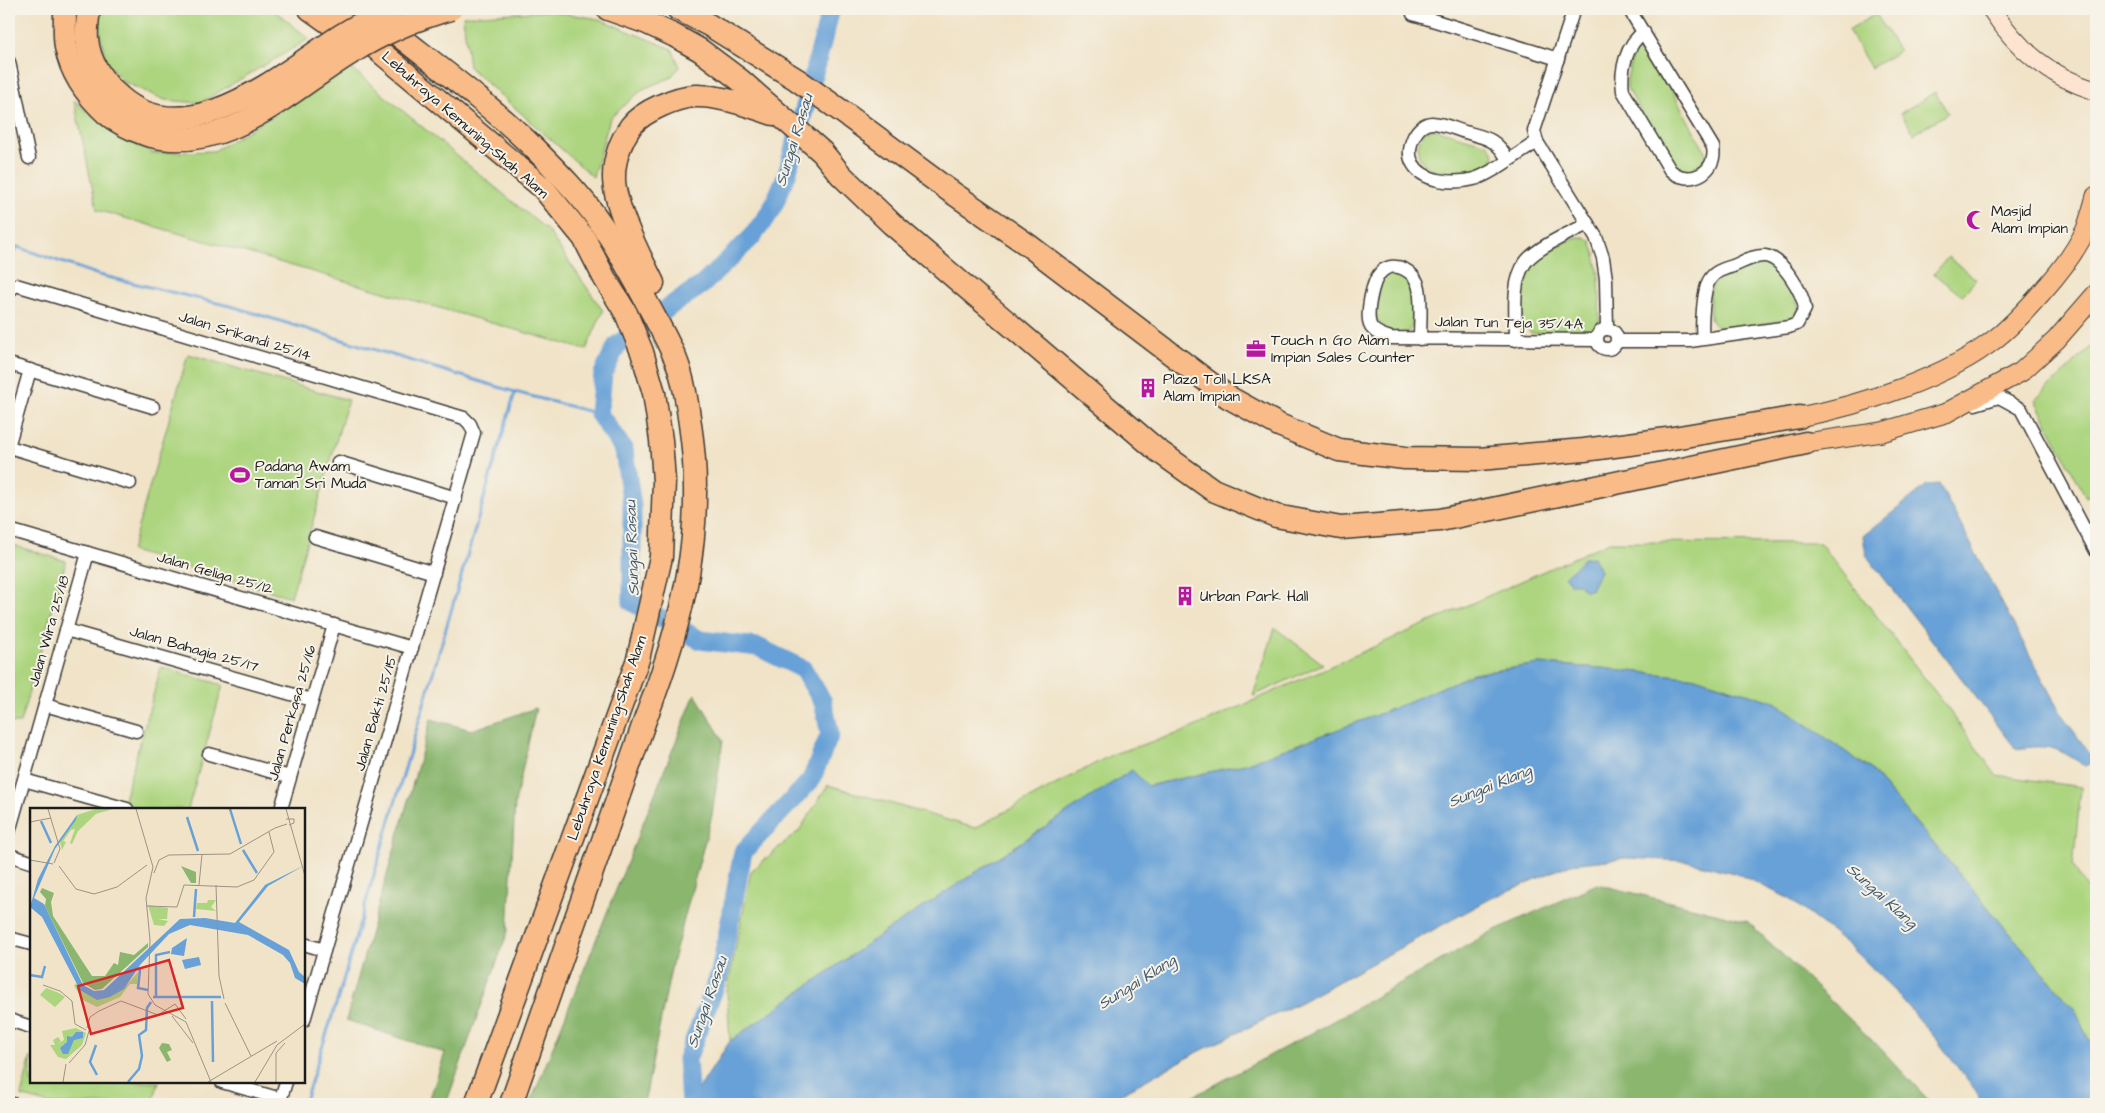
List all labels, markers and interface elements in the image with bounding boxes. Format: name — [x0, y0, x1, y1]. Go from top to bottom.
street label: Lebuhraya Kemuning-Shah Alam — [376, 46, 553, 205]
water label: Sungai Rasau — [770, 90, 820, 189]
place label: Masjid Alam Impian — [1991, 201, 2068, 239]
mosque icon: Masjid Alam Impian — [1965, 209, 1987, 231]
street label: Jalan Srikandi 25/14 — [176, 306, 314, 366]
street label: Jalan Tun Teja 35/4A — [1435, 311, 1584, 335]
place label: Touch n Go Alam Impian Sales Counter — [1271, 330, 1415, 368]
office icon: Touch n Go Alam Impian Sales Counter — [1245, 338, 1267, 360]
place label: Plaza Toll LKSA Alam Impian — [1163, 369, 1271, 407]
building icon: Plaza Toll LKSA Alam Impian — [1137, 377, 1159, 399]
place label: Padang Awam Taman Sri Muda — [255, 456, 367, 494]
sports icon: Padang Awam Taman Sri Muda — [229, 464, 251, 486]
water label: Sungai Rasau — [619, 499, 646, 596]
street label: Jalan Geliga 25/12 — [154, 546, 276, 601]
street label: Jalan Wira 25/18 — [23, 573, 75, 689]
building icon: Urban Park Hall — [1174, 585, 1196, 607]
place label: Urban Park Hall — [1200, 586, 1308, 607]
street label: Jalan Bahagia 25/17 — [127, 621, 261, 678]
street label: Lebuhraya Kemuning-Shah Alam — [562, 632, 653, 844]
street label: Jalan Perkasa 25/16 — [263, 642, 322, 783]
street label: Jalan Bakti 25/15 — [349, 652, 403, 773]
water label: Sungai Klang — [1445, 759, 1537, 814]
inset map — [30, 808, 305, 1083]
water label: Sungai Klang — [1841, 858, 1923, 936]
water label: Sungai Klang — [1094, 948, 1182, 1016]
water label: Sungai Rasau — [681, 952, 734, 1051]

